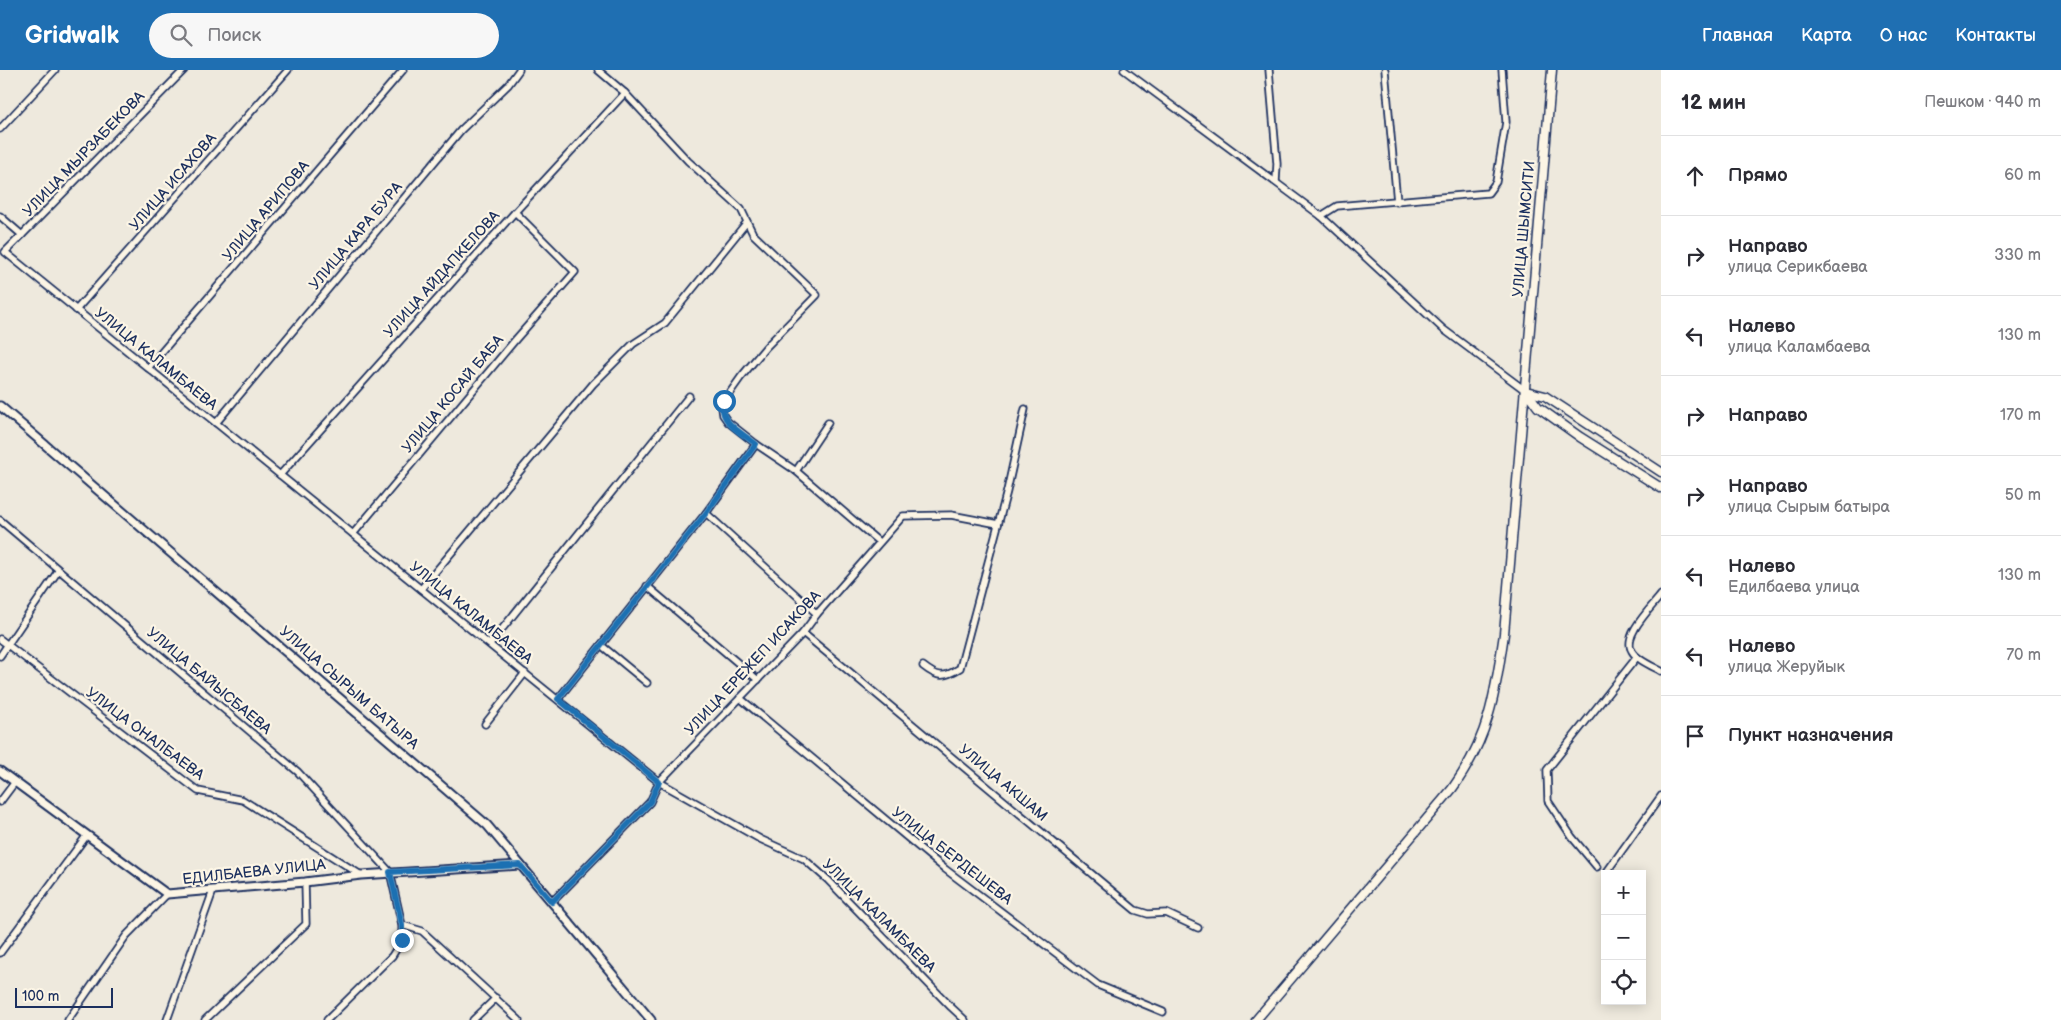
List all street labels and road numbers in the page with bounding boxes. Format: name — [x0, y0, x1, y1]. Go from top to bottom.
street label: УЛИЦА МЫРЗАБЕКОВА — [19, 87, 150, 221]
street label: УЛИЦА ИСАХОВА — [125, 128, 221, 235]
street label: УЛИЦА АРИПОВА — [218, 156, 314, 265]
street label: УЛИЦА ШЫМСИТИ — [1509, 160, 1539, 298]
street label: УЛИЦА КАРА БУРА — [305, 177, 407, 294]
street label: УЛИЦА АЙДАПКЕЛОВА — [380, 206, 505, 341]
street label: УЛИЦА КАЛАМБАЕВА — [91, 304, 222, 415]
street label: УЛИЦА КОСАЙ БАБА — [398, 330, 509, 457]
street label: УЛИЦА КАЛАМБАЕВА — [406, 558, 537, 669]
street label: УЛИЦА ЕРЕЖЕП ИСАКОВА — [681, 586, 826, 739]
street label: УЛИЦА СЫРЫМ БАТЫРА — [275, 622, 423, 754]
street label: УЛИЦА БАЙЫСБАЕВА — [143, 623, 276, 739]
street label: УЛИЦА ОНАЛБАЕВА — [82, 683, 209, 785]
street label: УЛИЦА АКШАМ — [955, 740, 1051, 826]
street label: УЛИЦА БЕРДЕШЕВА — [888, 803, 1017, 910]
street label: ЕДИЛБАЕВА УЛИЦА — [181, 855, 327, 889]
street label: УЛИЦА КАЛАМБАЕВА — [818, 855, 940, 977]

